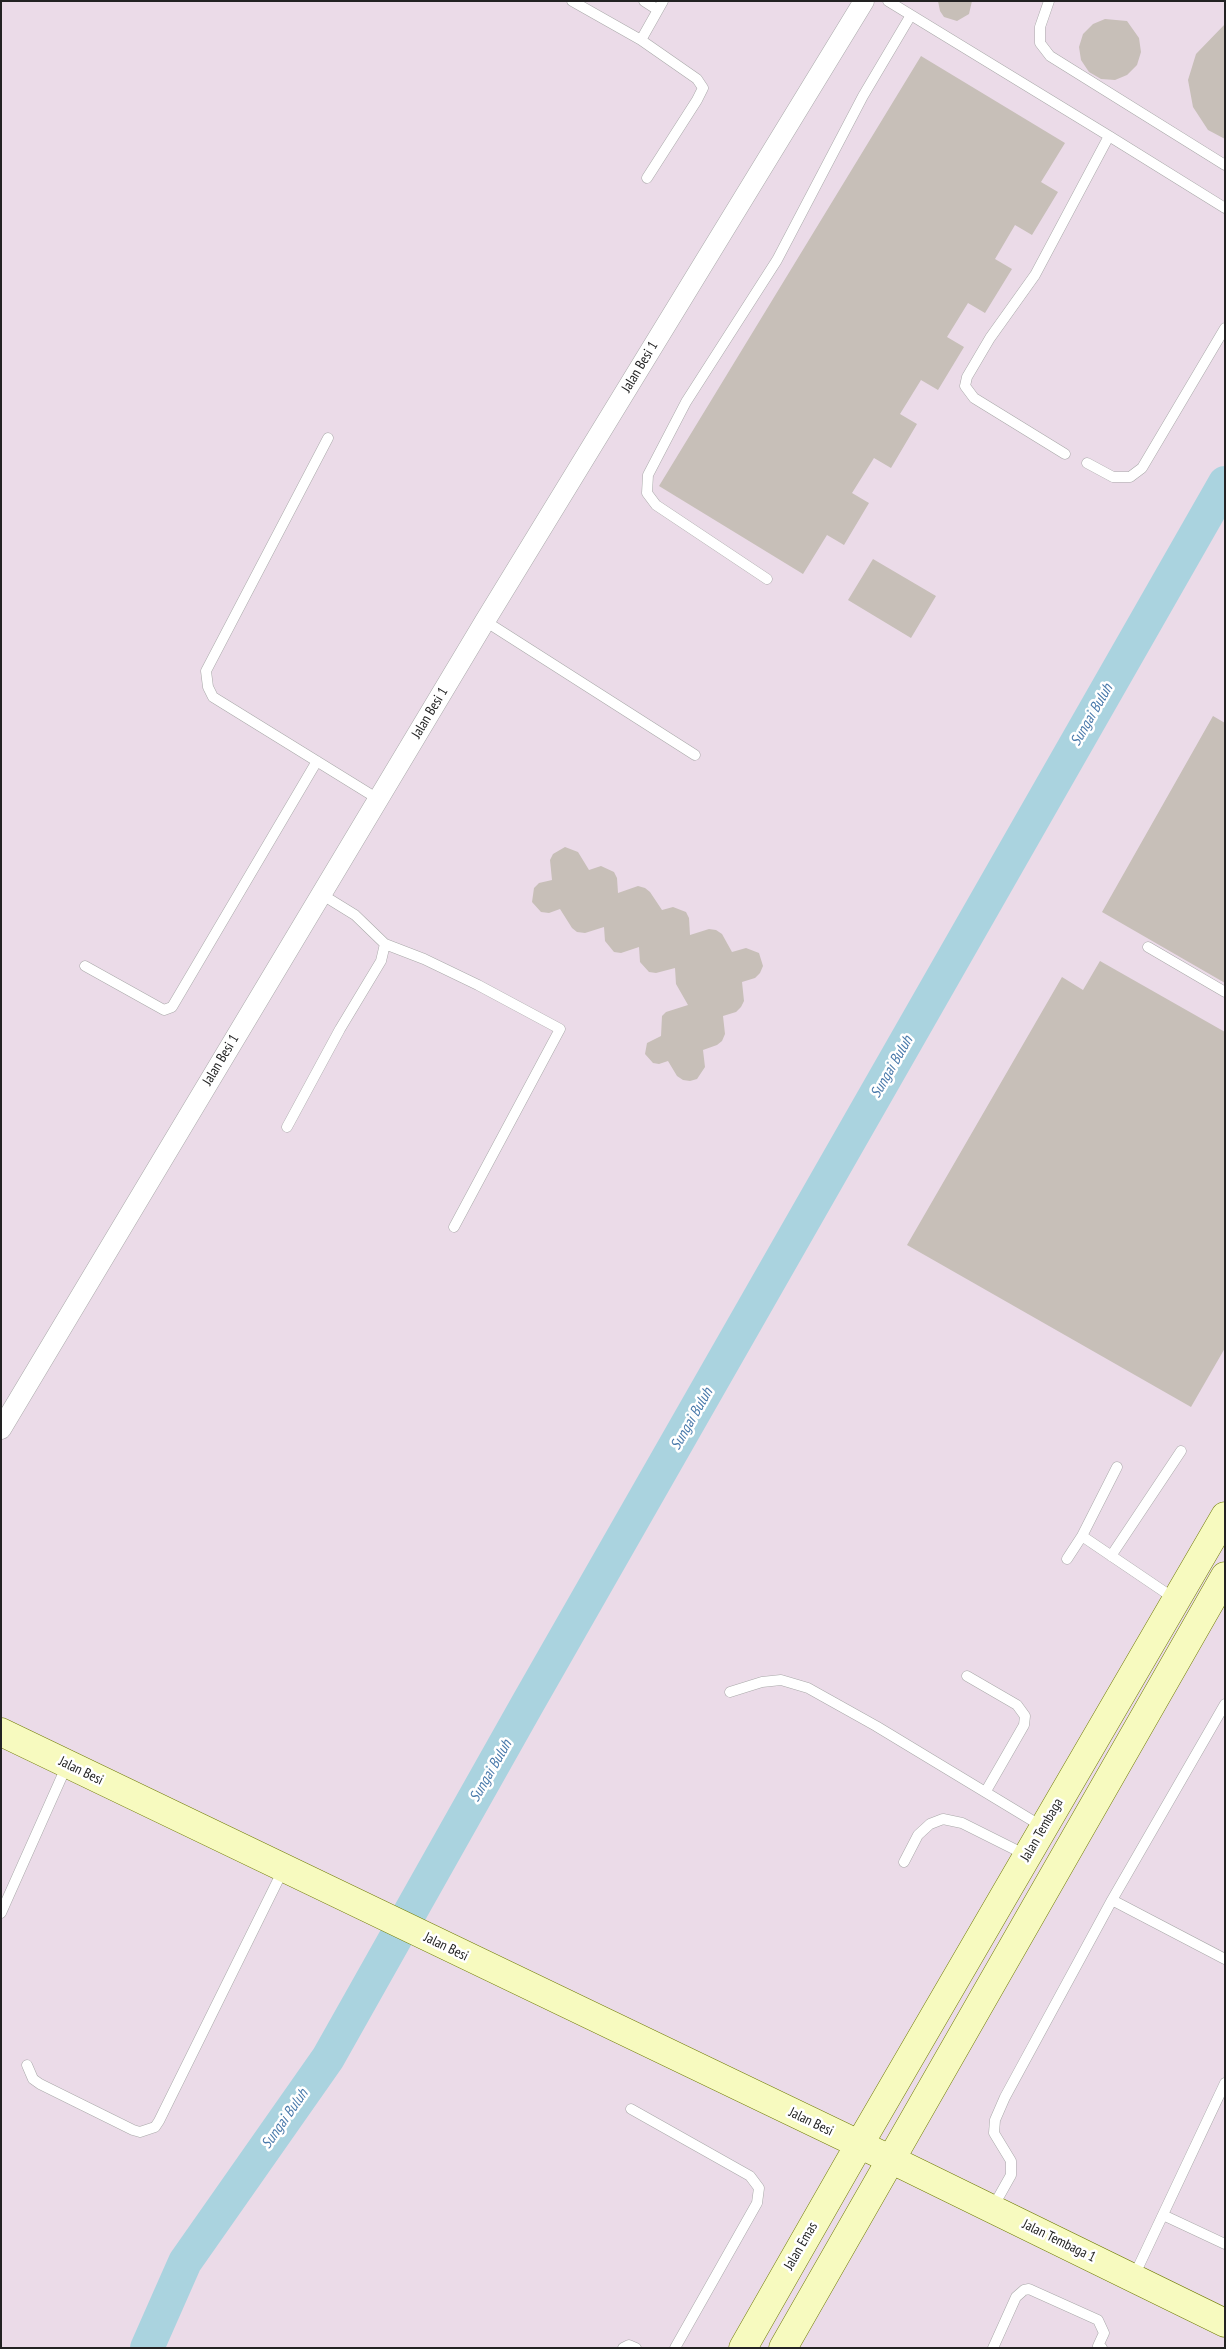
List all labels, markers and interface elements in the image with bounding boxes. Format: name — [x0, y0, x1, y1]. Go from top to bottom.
street label: Jalan Besi 1 — [618, 339, 662, 395]
water label: Sungai Buluh — [1067, 681, 1117, 749]
street label: Jalan Besi 1 — [408, 685, 452, 741]
street label: Jalan Besi 1 — [199, 1032, 243, 1088]
water label: Sungai Buluh — [867, 1033, 917, 1101]
water label: Sungai Buluh — [667, 1385, 717, 1453]
water label: Sungai Buluh — [466, 1737, 516, 1805]
street label: Jalan Besi — [56, 1753, 106, 1789]
street label: Jalan Tembaga — [1017, 1795, 1067, 1865]
street label: Jalan Besi — [421, 1929, 471, 1965]
water label: Sungai Buluh — [258, 2086, 312, 2152]
street label: Jalan Besi — [786, 2104, 836, 2140]
street label: Jalan Tembaga 1 — [1020, 2216, 1098, 2266]
street label: Jalan Emas — [781, 2219, 821, 2273]

